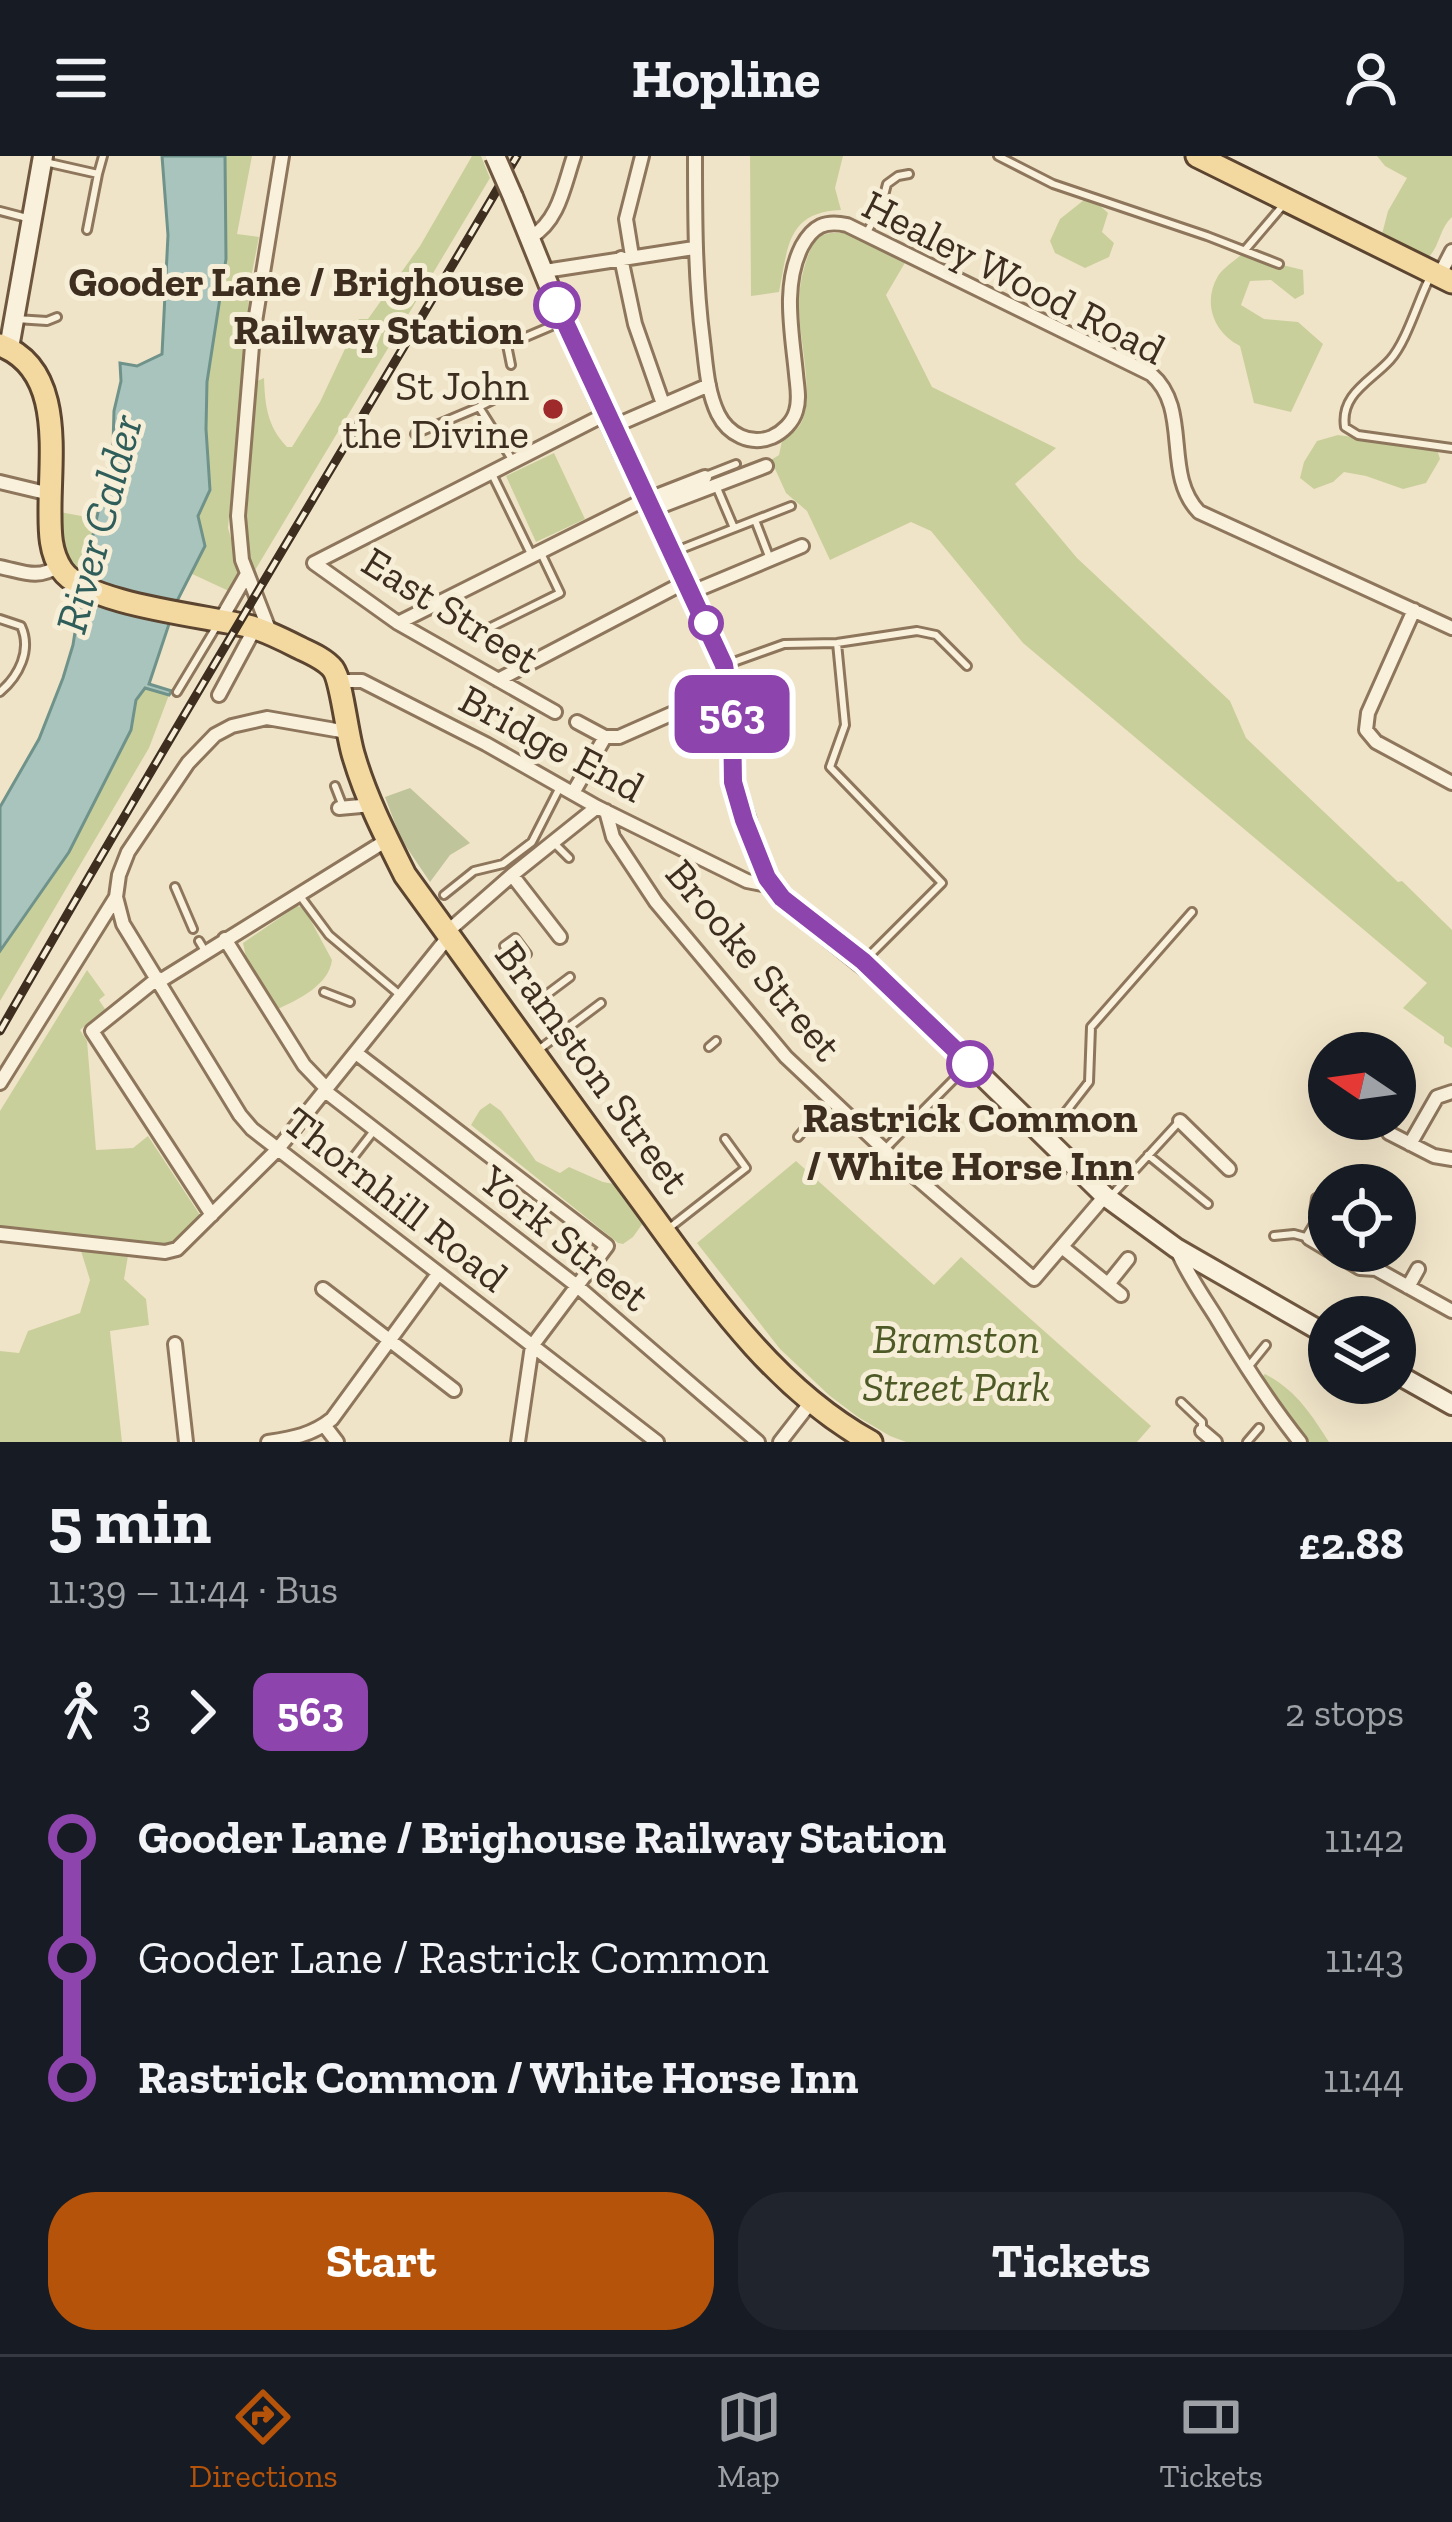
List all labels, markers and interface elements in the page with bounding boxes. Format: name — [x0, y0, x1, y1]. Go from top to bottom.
icon: menu — [48, 45, 114, 111]
icon: person — [1338, 45, 1404, 111]
text: Hopline — [632, 46, 820, 111]
street label: Healey Wood Road — [854, 179, 1174, 375]
place label: Gooder Lane / Brighouse Railway Station — [69, 256, 524, 355]
marker: Gooder Lane / Brighouse Railway Station — [535, 283, 579, 327]
place label: St John the Divine — [343, 360, 529, 459]
marker: St John the Divine — [540, 396, 566, 422]
water label: River Calder — [44, 408, 154, 639]
street label: East Street — [353, 536, 549, 685]
unlabelled marker — [690, 607, 722, 639]
street label: Bridge End — [451, 673, 653, 813]
line badge: 563 — [663, 675, 801, 753]
text: 563 — [699, 688, 765, 739]
street label: Brooke Street — [655, 849, 853, 1071]
street label: Bramston Street — [484, 931, 702, 1203]
north arrow — [1308, 1032, 1416, 1140]
map controls — [1308, 1032, 1416, 1404]
marker: Rastrick Common / White Horse Inn — [948, 1042, 992, 1086]
place label: Rastrick Common / White Horse Inn — [802, 1092, 1138, 1191]
street label: Thornhill Road — [274, 1096, 518, 1302]
street label: York Street — [469, 1154, 660, 1322]
button: locate — [1308, 1164, 1416, 1272]
button: layers — [1308, 1296, 1416, 1404]
park label: Bramston Street Park — [862, 1313, 1050, 1412]
text: 5 min — [48, 1481, 211, 1560]
text: £2.88 — [1299, 1517, 1404, 1571]
text: 11:39 – 11:44 · Bus — [48, 1566, 338, 1613]
icon: walk — [48, 1679, 114, 1745]
icon: forward — [169, 1679, 235, 1745]
text: 563 — [277, 1686, 344, 1737]
text: 3 — [132, 1689, 151, 1736]
text: 2 stops — [1285, 1689, 1404, 1736]
text: Gooder Lane / Brighouse Railway Station — [138, 1811, 946, 1865]
text: 11:42 — [1324, 1815, 1404, 1862]
text: Gooder Lane / Rastrick Common — [138, 1931, 769, 1985]
text: 11:43 — [1325, 1935, 1404, 1982]
text: Rastrick Common / White Horse Inn — [138, 2051, 858, 2105]
text: 11:44 — [1323, 2055, 1404, 2102]
button: Start — [48, 2192, 714, 2330]
button: Tickets — [738, 2192, 1404, 2330]
tab: Directions — [189, 2384, 338, 2495]
tab: Map — [716, 2384, 782, 2495]
tab: Tickets — [1159, 2384, 1263, 2495]

